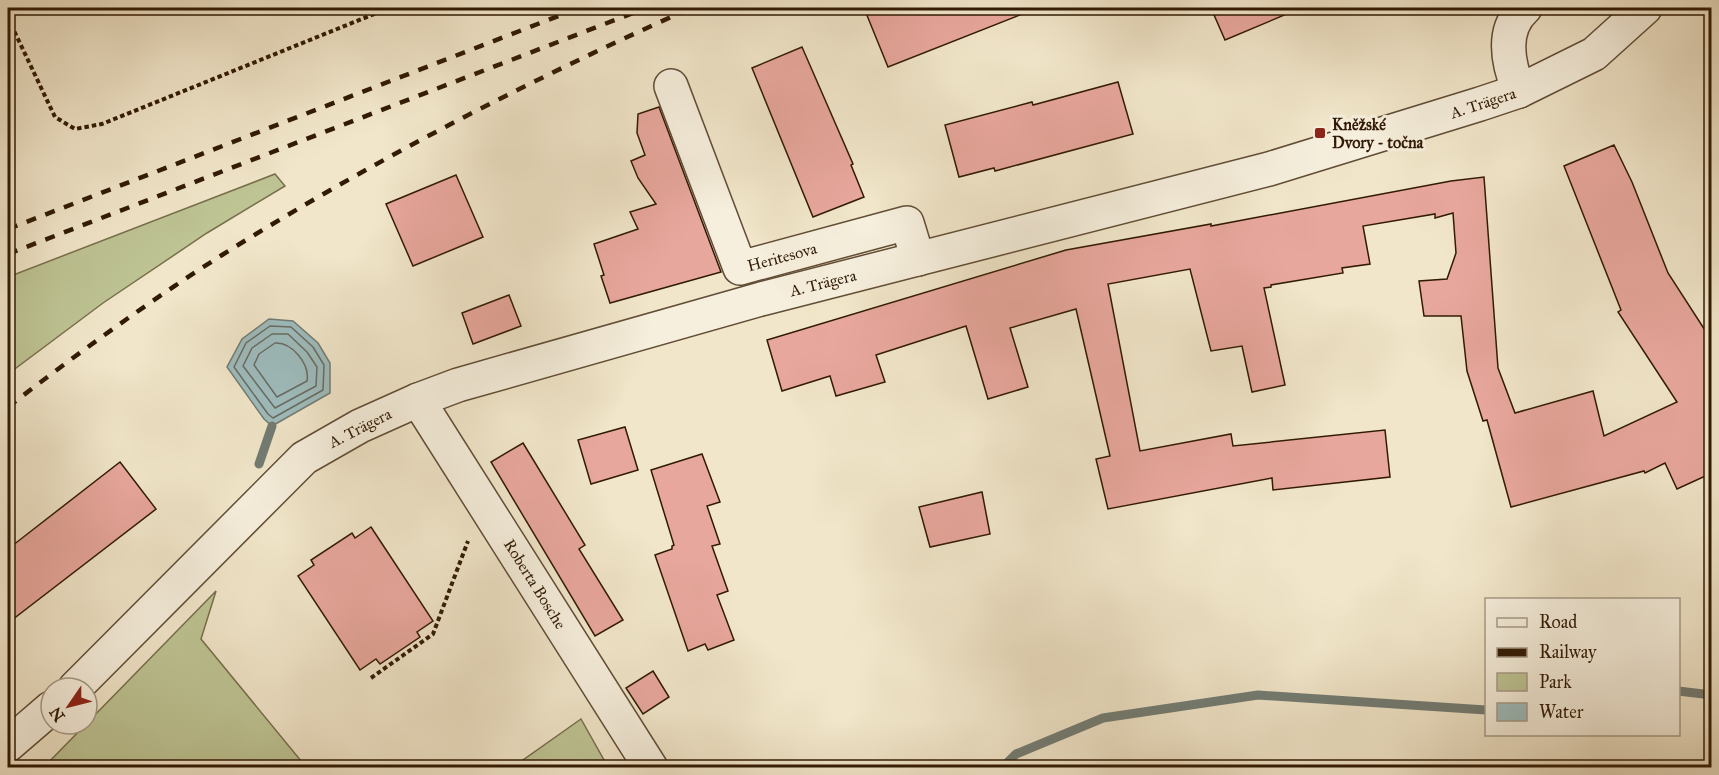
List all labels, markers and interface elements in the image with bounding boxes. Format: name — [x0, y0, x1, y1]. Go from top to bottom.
street label: A. Trägera — [1447, 83, 1519, 124]
place label: Kněžské Dvory - točna — [1332, 115, 1425, 153]
marker: Kněžské Dvory - točna — [1313, 126, 1327, 140]
street label: Heritesova — [745, 239, 819, 275]
street label: A. Trägera — [787, 266, 859, 302]
street label: A. Trägera — [325, 404, 395, 453]
street label: Roberta Bosche — [500, 536, 570, 633]
legend — [1485, 598, 1680, 736]
text: Road — [1539, 611, 1577, 633]
text: Railway — [1539, 641, 1597, 663]
text: Park — [1539, 671, 1572, 693]
north arrow — [39, 676, 99, 736]
text: Water — [1539, 701, 1584, 723]
text: N — [45, 703, 69, 725]

